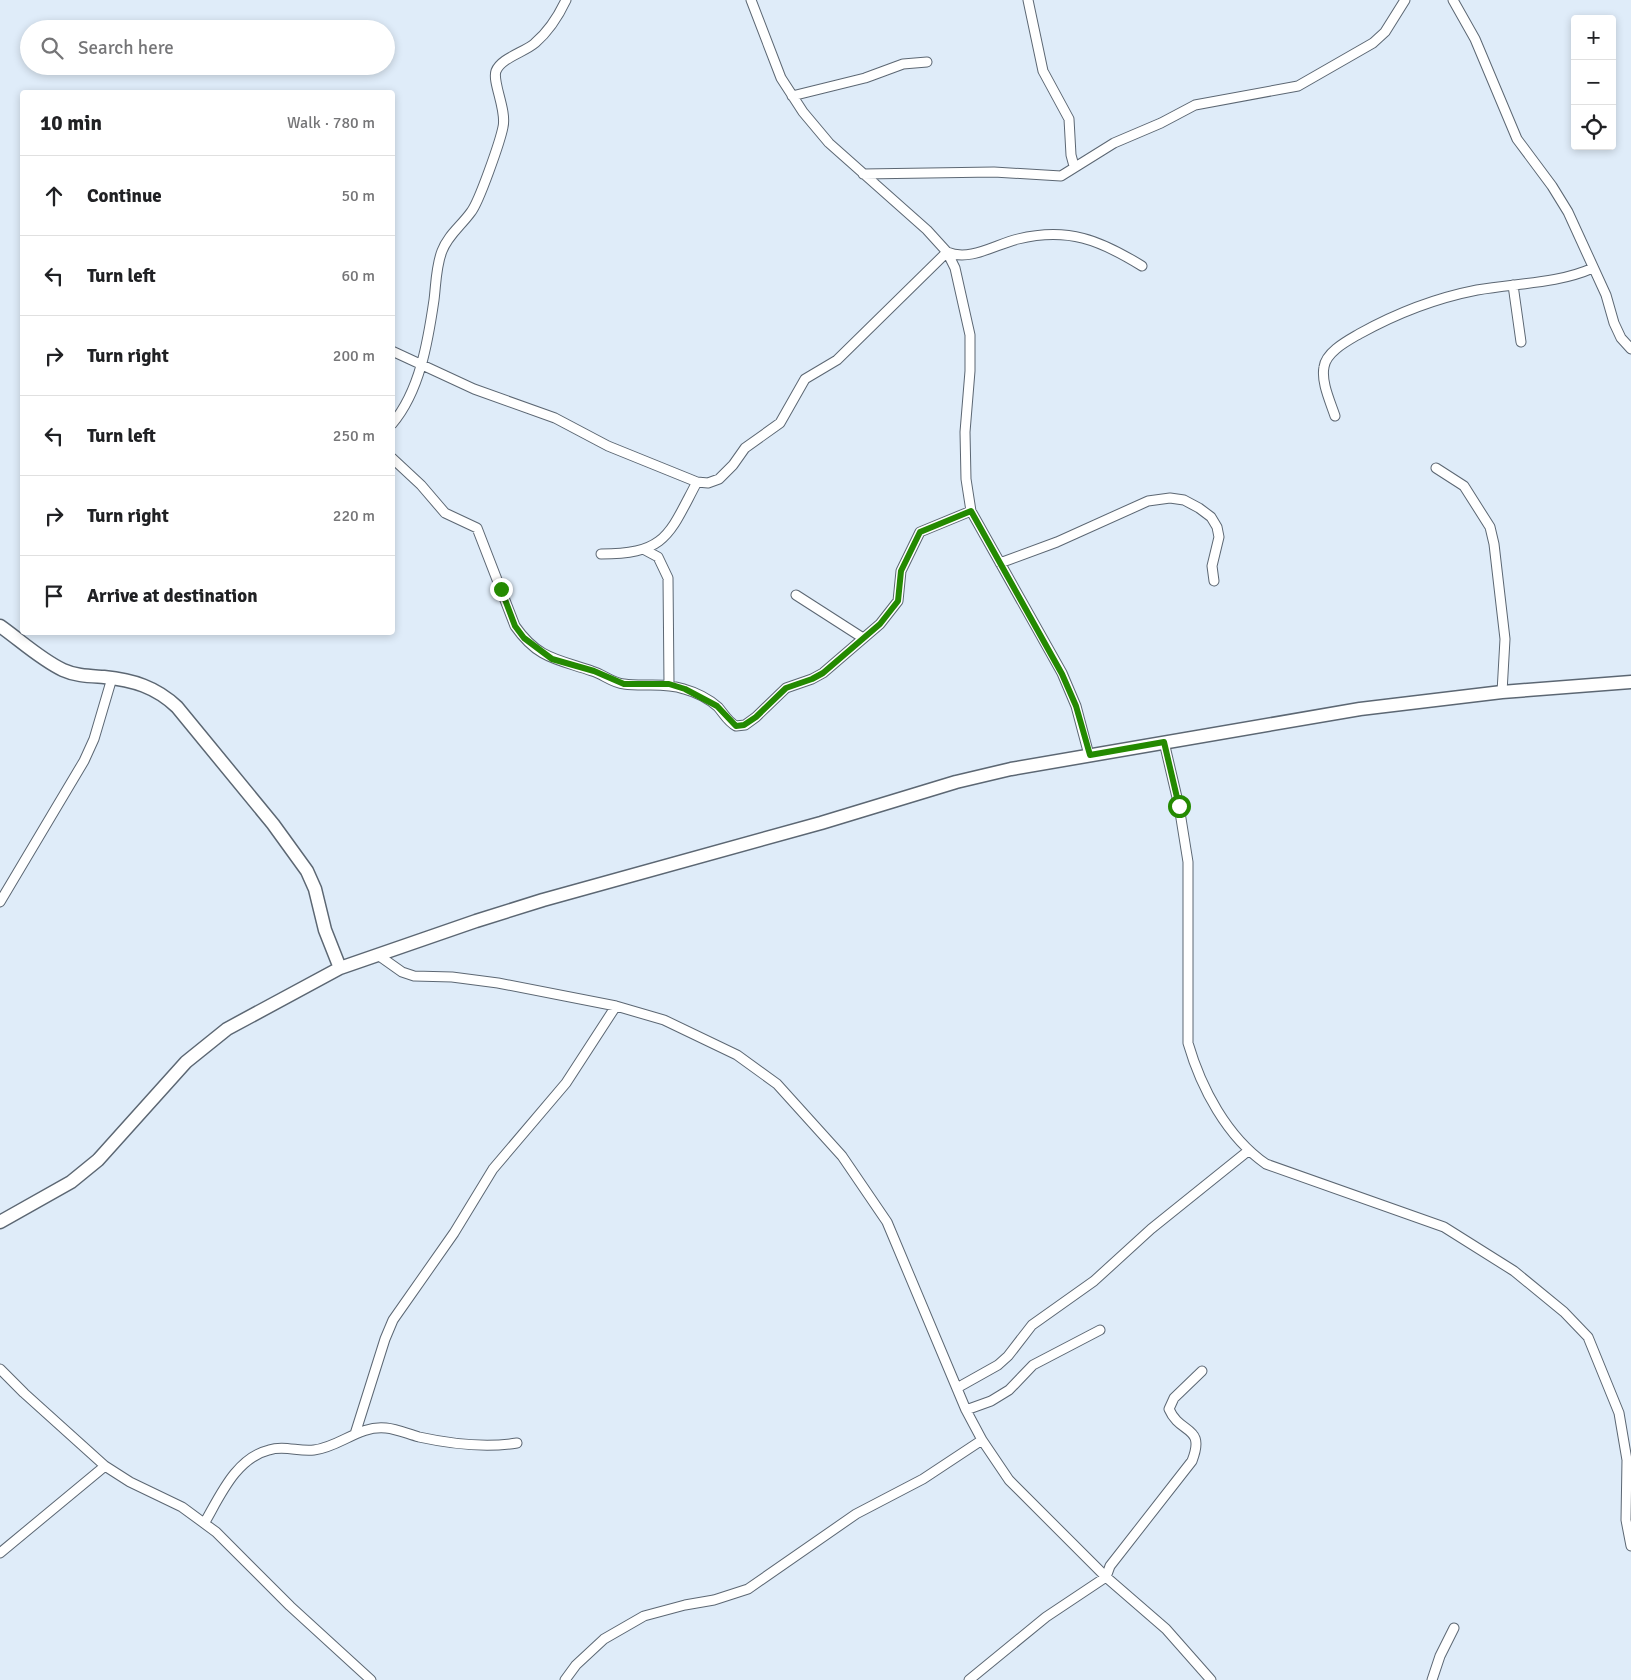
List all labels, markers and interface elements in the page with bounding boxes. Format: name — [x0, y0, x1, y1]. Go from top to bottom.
map controls — [1571, 15, 1616, 150]
button: + — [1571, 15, 1616, 60]
search box — [20, 20, 395, 75]
icon: search — [38, 34, 66, 62]
text: Search here — [78, 36, 174, 60]
button: − — [1571, 60, 1616, 105]
button: locate — [1571, 105, 1616, 150]
text: 10 min — [40, 110, 102, 136]
text: Walk · 780 m — [287, 113, 375, 133]
icon: ahead — [40, 182, 68, 210]
text: Continue — [87, 184, 162, 208]
text: 50 m — [341, 186, 375, 206]
icon: left — [40, 262, 68, 290]
text: Turn left — [87, 264, 156, 288]
text: 60 m — [341, 266, 375, 286]
icon: right — [40, 342, 68, 370]
text: Turn right — [87, 344, 169, 368]
text: 200 m — [333, 346, 375, 366]
icon: left — [40, 422, 68, 450]
text: Turn left — [87, 424, 156, 448]
text: 250 m — [333, 426, 375, 446]
icon: right — [40, 502, 68, 530]
text: Turn right — [87, 504, 169, 528]
text: 220 m — [333, 506, 375, 526]
route end — [490, 578, 513, 601]
icon: arrive — [40, 582, 68, 610]
text: Arrive at destination — [87, 584, 258, 608]
route start — [1168, 795, 1191, 818]

